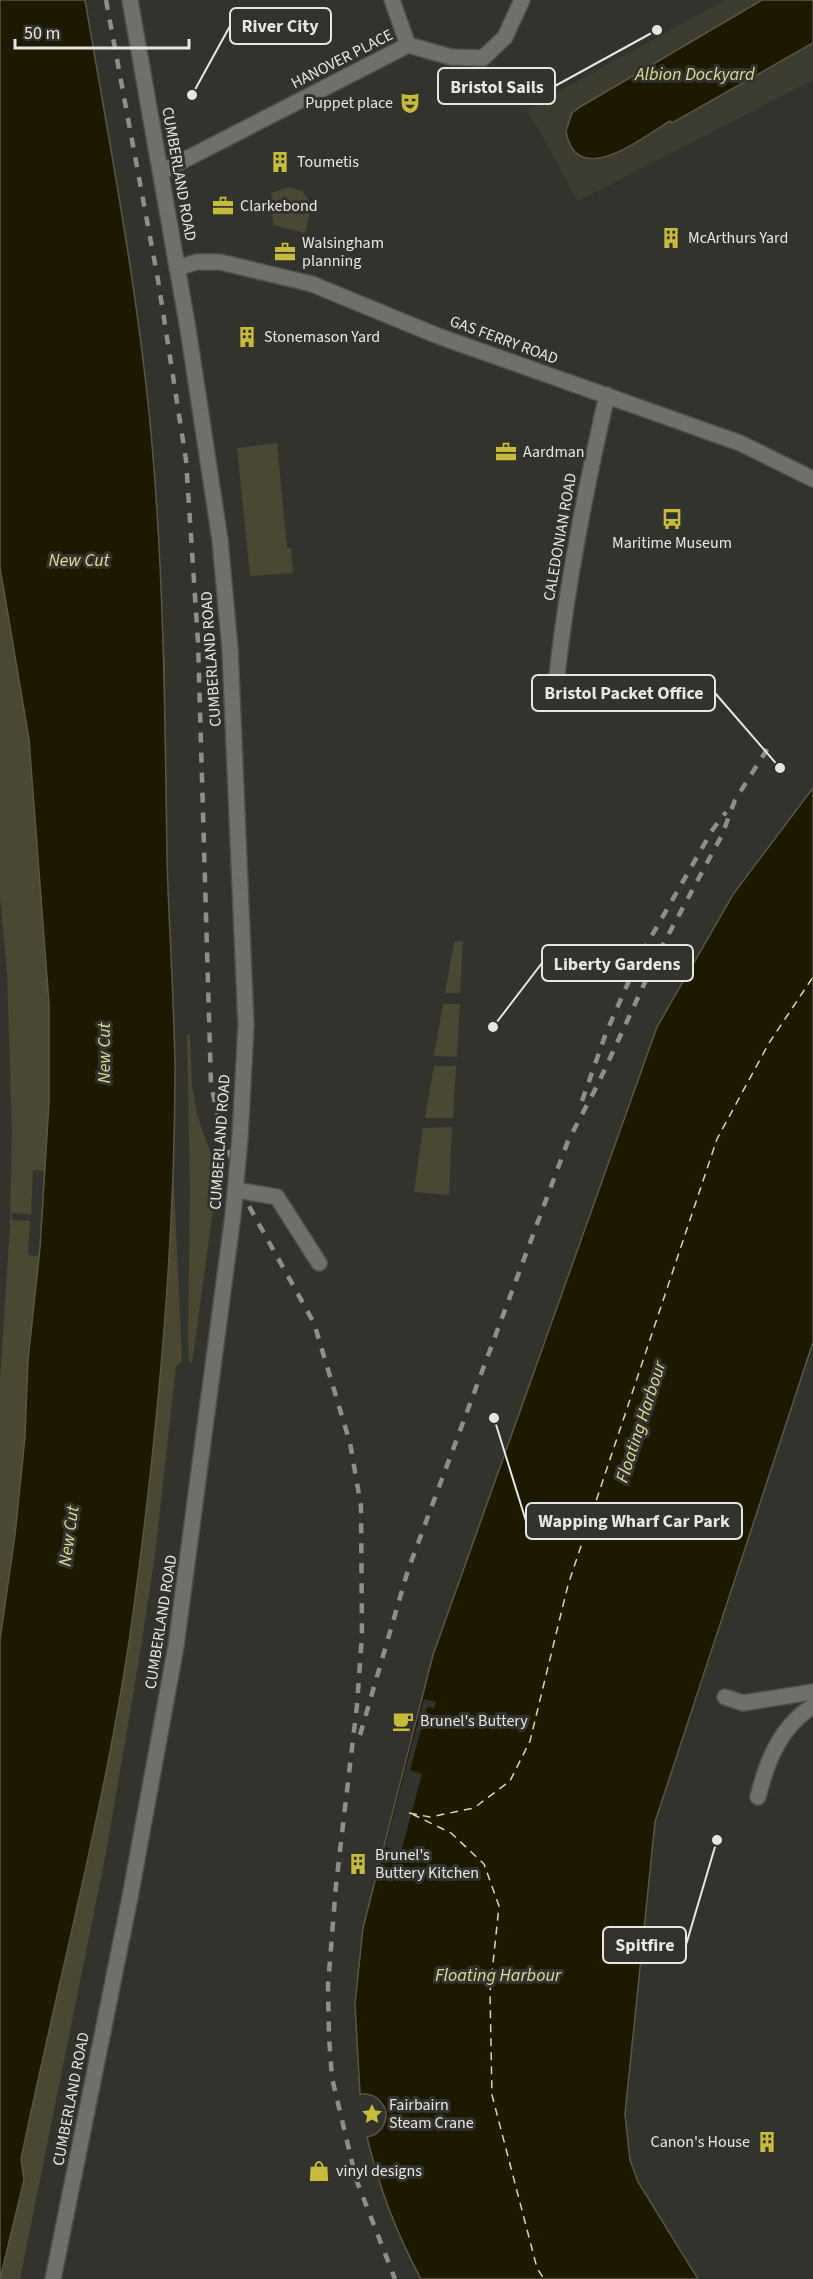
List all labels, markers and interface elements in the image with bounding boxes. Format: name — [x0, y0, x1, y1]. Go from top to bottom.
callout: River City — [230, 8, 331, 44]
scale bar — [15, 12, 189, 50]
text: River City — [241, 14, 319, 39]
text: 50 m — [24, 21, 60, 46]
street label: HANOVER PLACE — [287, 24, 397, 94]
water label: Albion Dockyard — [634, 62, 755, 87]
callout: Bristol Sails — [438, 68, 555, 104]
text: Bristol Sails — [450, 75, 544, 100]
theatre icon: Puppet place — [398, 91, 422, 115]
place label: Puppet place — [305, 92, 393, 114]
street label: CUMBERLAND ROAD — [156, 105, 202, 243]
building icon: Toumetis — [268, 150, 292, 174]
place label: Toumetis — [297, 151, 359, 173]
office icon: Clarkebond — [211, 194, 235, 218]
place label: Clarkebond — [240, 195, 318, 217]
building icon: McArthurs Yard — [659, 226, 683, 250]
place label: McArthurs Yard — [688, 227, 788, 249]
place label: Walsingham planning — [302, 232, 384, 272]
office icon: Walsingham planning — [273, 240, 297, 264]
street label: GAS FERRY ROAD — [447, 310, 561, 370]
building icon: Stonemason Yard — [235, 325, 259, 349]
place label: Stonemason Yard — [264, 326, 380, 348]
office icon: Aardman — [494, 440, 518, 464]
place label: Aardman — [523, 441, 584, 463]
street label: CALEDONIAN ROAD — [538, 471, 582, 603]
bus stop icon: Maritime Museum — [660, 507, 684, 531]
place label: Maritime Museum — [612, 532, 732, 554]
water label: New Cut — [49, 548, 111, 573]
street label: CUMBERLAND ROAD — [195, 590, 227, 728]
callout: Bristol Packet Office — [532, 675, 715, 711]
text: Bristol Packet Office — [544, 681, 704, 706]
callout: Liberty Gardens — [542, 945, 693, 981]
text: Liberty Gardens — [554, 952, 680, 977]
water label: New Cut — [92, 1021, 117, 1083]
street label: CUMBERLAND ROAD — [204, 1073, 236, 1211]
water label: Floating Harbour — [610, 1357, 673, 1486]
water label: New Cut — [52, 1503, 86, 1568]
callout: Wapping Wharf Car Park — [526, 1503, 742, 1539]
text: Wapping Wharf Car Park — [538, 1509, 730, 1534]
street label: CUMBERLAND ROAD — [140, 1553, 183, 1691]
cafe icon: Brunel's Buttery — [391, 1709, 415, 1733]
place label: Brunel's Buttery — [420, 1710, 528, 1732]
place label: Brunel's Buttery Kitchen — [375, 1844, 479, 1884]
building icon: Brunel's Buttery Kitchen — [346, 1852, 370, 1876]
callout: Spitfire — [603, 1927, 686, 1963]
text: Spitfire — [615, 1933, 675, 1958]
water label: Floating Harbour — [435, 1963, 562, 1988]
street label: CUMBERLAND ROAD — [47, 2030, 95, 2168]
place label: Fairbairn Steam Crane — [389, 2094, 474, 2134]
place icon: Fairbairn Steam Crane — [360, 2102, 384, 2126]
building icon: Canon's House — [755, 2130, 779, 2154]
place label: Canon's House — [651, 2131, 750, 2153]
shop icon: vinyl designs — [307, 2159, 331, 2183]
place label: vinyl designs — [336, 2160, 422, 2182]

